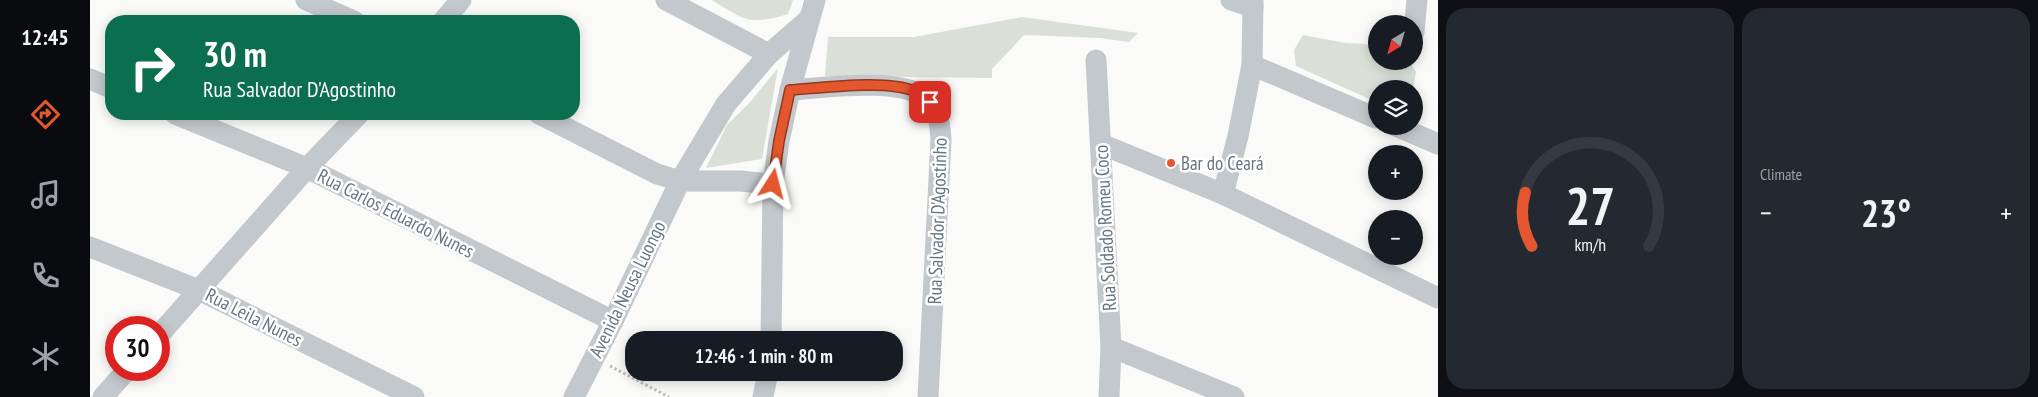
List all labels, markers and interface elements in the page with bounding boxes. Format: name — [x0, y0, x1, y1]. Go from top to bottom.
north arrow — [1368, 15, 1422, 70]
map controls — [1368, 15, 1423, 265]
text: 12:45 — [21, 23, 69, 51]
text: 30 m — [203, 31, 267, 77]
icon: right — [120, 35, 185, 100]
text: Rua Salvador D'Agostinho — [203, 75, 396, 103]
button: layers — [1368, 80, 1423, 135]
pin — [909, 81, 951, 123]
icon: arrive — [916, 88, 944, 116]
icon: directions — [28, 97, 63, 132]
street label: Rua Salvador D'Agostinho — [922, 137, 952, 305]
street label: Rua Soldado Romeu Coco — [1089, 144, 1121, 312]
button: + — [1368, 145, 1423, 200]
place label: Bar do Ceará — [1181, 151, 1264, 175]
position arrow — [746, 157, 798, 209]
marker: Bar do Ceará — [1165, 157, 1177, 169]
street label: Rua Carlos Eduardo Nunes — [314, 163, 478, 263]
text: Climate — [1760, 164, 1802, 184]
text: 27 — [1565, 172, 1615, 239]
icon: music — [28, 177, 63, 212]
text: 23° — [1861, 188, 1911, 237]
text: − — [1760, 194, 1772, 231]
text: + — [2000, 194, 2012, 231]
button: − — [1368, 210, 1423, 265]
street label: Avenida Neusa Luongo — [584, 217, 670, 361]
text: km/h — [1574, 233, 1606, 256]
icon: phone — [28, 258, 63, 293]
street label: Rua Leila Nunes — [202, 282, 306, 352]
speed limit sign: 30 — [105, 316, 170, 381]
icon: climate — [28, 339, 63, 374]
text: 12:46 · 1 min · 80 m — [695, 344, 833, 368]

